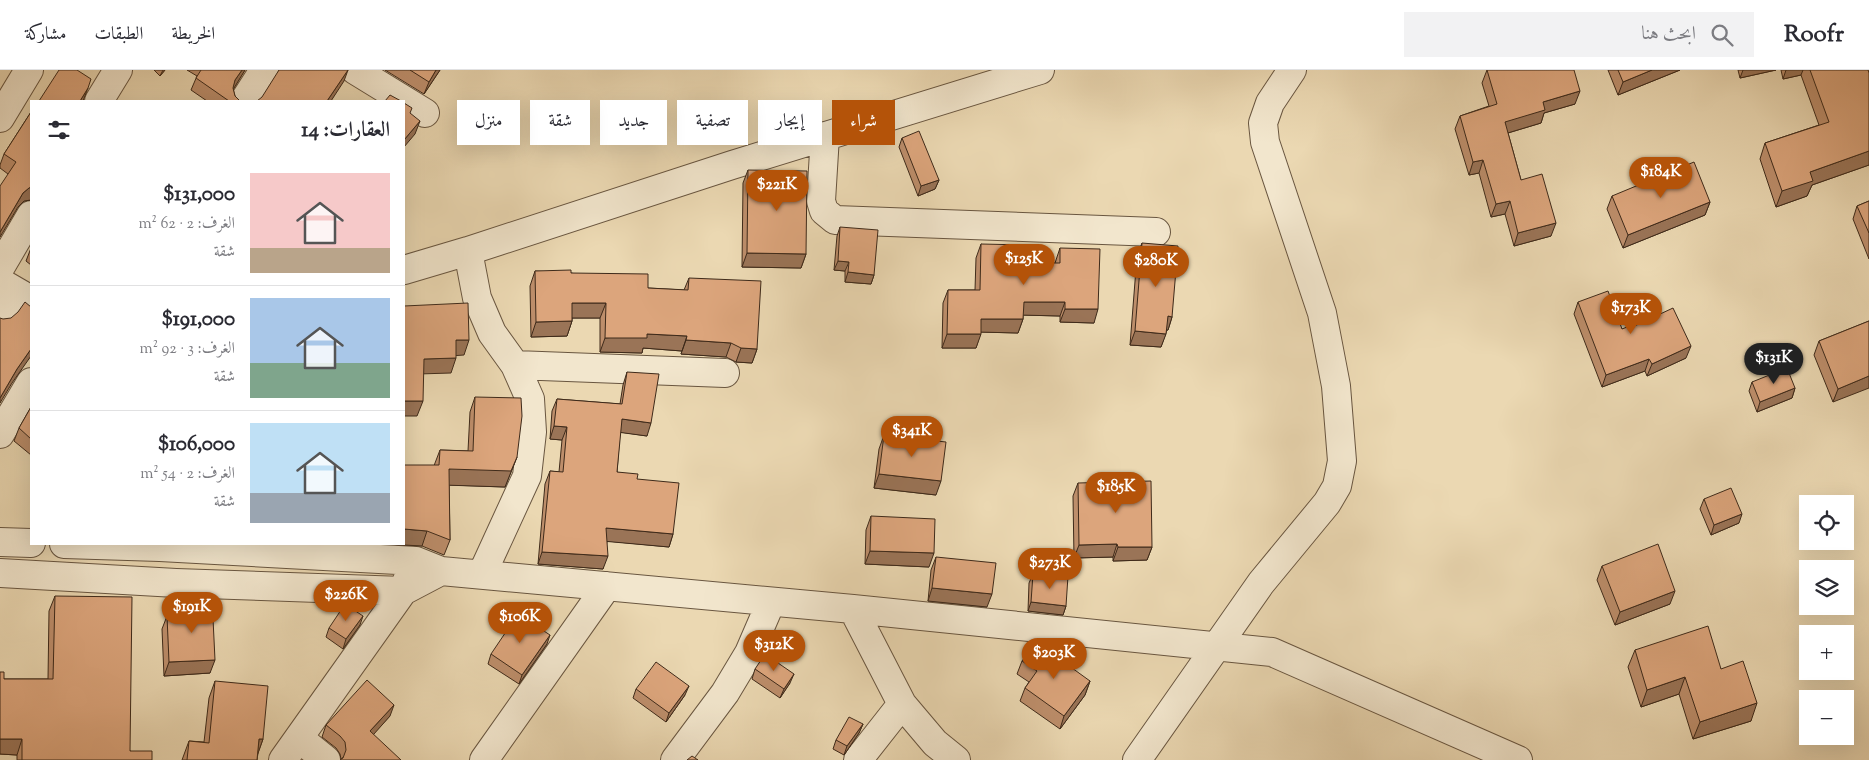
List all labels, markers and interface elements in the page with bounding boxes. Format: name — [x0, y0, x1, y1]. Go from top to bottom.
search box — [1404, 12, 1754, 57]
text: Roofr — [1784, 18, 1844, 52]
text: ابحث هنا — [1641, 21, 1696, 48]
icon: search — [1708, 21, 1736, 49]
text: مشاركة — [25, 22, 66, 48]
text: الطبقات — [94, 22, 143, 48]
text: الخريطة — [171, 22, 215, 48]
chip: منزل — [457, 100, 520, 145]
chip: شقة — [530, 100, 590, 145]
chip: جديد — [600, 100, 667, 145]
chip: تصفية — [677, 100, 748, 145]
chip: إيجار — [758, 100, 822, 145]
chip: شراء — [832, 100, 895, 145]
icon: filters — [45, 116, 73, 144]
text: العقارات: 14 — [301, 116, 390, 146]
pin: $184K — [1626, 156, 1696, 199]
text: $184K — [1640, 161, 1682, 184]
pin: $221K — [742, 170, 812, 212]
text: $221K — [757, 174, 797, 197]
text: $131,000 — [163, 180, 235, 210]
icon: home — [290, 193, 350, 253]
text: الغرف: 2 · 62 m² — [138, 213, 235, 236]
text: شقة — [214, 241, 235, 264]
pin: $125K — [989, 244, 1059, 286]
pin: $280K — [1121, 246, 1191, 288]
text: $125K — [1005, 248, 1043, 271]
text: $280K — [1134, 250, 1178, 273]
pin: $173K — [1596, 292, 1666, 335]
text: $173K — [1611, 297, 1651, 320]
text: $191,000 — [162, 305, 235, 335]
icon: home — [290, 318, 350, 378]
text: الغرف: 3 · 92 m² — [139, 338, 235, 361]
pin: $131K — [1739, 342, 1809, 385]
text: $131K — [1755, 347, 1793, 370]
text: شقة — [214, 366, 235, 389]
pin: $341K — [877, 416, 947, 458]
text: $341K — [892, 420, 932, 443]
text: $106,000 — [158, 430, 235, 460]
icon: home — [290, 443, 350, 503]
text: الغرف: 2 · 54 m² — [140, 463, 235, 486]
pin: $185K — [1081, 472, 1151, 514]
text: $185K — [1096, 476, 1136, 499]
text: شقة — [214, 491, 235, 514]
map controls — [1799, 495, 1854, 745]
button: locate — [1799, 495, 1854, 550]
pin: $273K — [1015, 548, 1085, 590]
text: $273K — [1029, 552, 1071, 575]
button: layers — [1799, 560, 1854, 615]
pin: $226K — [311, 580, 381, 622]
text: $226K — [324, 584, 368, 607]
pin: $191K — [157, 592, 227, 634]
text: $191K — [173, 596, 211, 619]
pin: $106K — [485, 602, 555, 644]
text: $106K — [499, 606, 541, 629]
button: + — [1799, 625, 1854, 680]
pin: $312K — [739, 630, 809, 672]
text: $312K — [754, 634, 794, 657]
pin: $203K — [1019, 638, 1089, 680]
text: $203K — [1033, 642, 1075, 665]
button: − — [1799, 690, 1854, 745]

